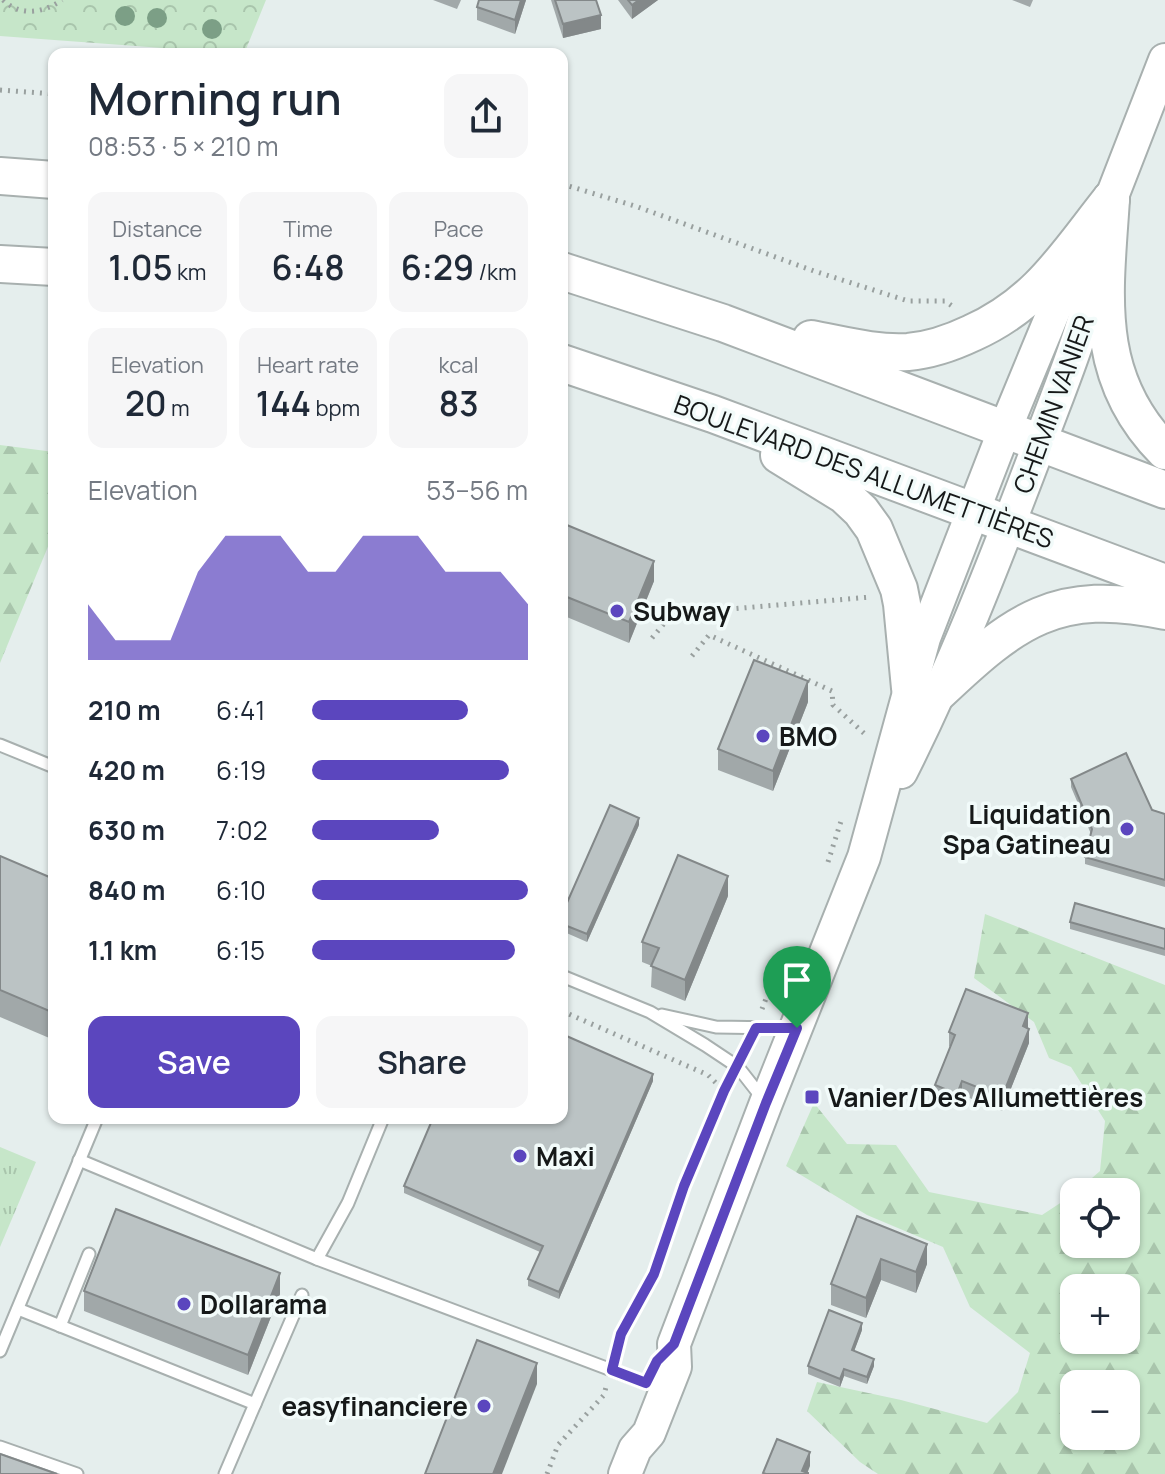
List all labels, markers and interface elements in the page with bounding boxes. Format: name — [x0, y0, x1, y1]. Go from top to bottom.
text: Morning run — [88, 68, 342, 128]
button: share — [444, 74, 528, 158]
text: 08:53 · 5 × 210 m — [88, 128, 279, 164]
text: Distance — [112, 214, 202, 244]
text: Time — [283, 214, 333, 244]
text: Pace — [434, 214, 484, 244]
text: 1.05 — [108, 244, 173, 290]
text: 6:48 — [271, 244, 345, 290]
text: 6:29 — [401, 244, 474, 290]
text: km — [173, 257, 207, 287]
text: /km — [474, 257, 517, 287]
street label: CHEMIN VANIER — [1004, 310, 1102, 498]
text: Elevation — [111, 350, 204, 380]
text: Heart rate — [257, 350, 359, 380]
text: kcal — [439, 350, 479, 380]
text: 20 — [125, 380, 167, 426]
text: 144 — [256, 380, 311, 426]
text: 83 — [439, 380, 479, 426]
street label: BOULEVARD DES ALLUMETTIÈRES — [669, 385, 1059, 557]
text: m — [167, 393, 190, 423]
text: bpm — [311, 393, 360, 423]
text: Elevation — [88, 472, 198, 508]
text: 53–56 m — [426, 472, 528, 508]
place label: Subway — [633, 593, 731, 629]
marker: Subway — [608, 602, 626, 620]
text: 210 m — [88, 692, 161, 728]
text: 6:41 — [216, 692, 265, 728]
place label: BMO — [779, 718, 837, 754]
marker: BMO — [754, 727, 772, 745]
text: 420 m — [88, 752, 165, 788]
text: 6:19 — [216, 752, 266, 788]
place label: Liquidation Spa Gatineau — [942, 796, 1111, 862]
text: 630 m — [88, 812, 165, 848]
text: 7:02 — [216, 812, 268, 848]
marker: Liquidation Spa Gatineau — [1118, 820, 1136, 838]
text: 840 m — [88, 872, 165, 908]
text: 6:10 — [216, 872, 266, 908]
text: 1.1 km — [88, 932, 157, 968]
text: 6:15 — [216, 932, 265, 968]
pin — [763, 946, 831, 1028]
icon: arrive — [775, 958, 819, 1002]
button: Save — [88, 1016, 300, 1108]
button: Share — [316, 1016, 528, 1108]
place label: Vanier/Des Allumettières — [828, 1079, 1143, 1115]
marker: Vanier/Des Allumettières — [803, 1088, 821, 1106]
place label: Maxi — [536, 1138, 595, 1174]
marker: Maxi — [511, 1147, 529, 1165]
map controls — [1060, 1178, 1140, 1450]
button: locate — [1060, 1178, 1140, 1258]
button: + — [1060, 1274, 1140, 1354]
place label: Dollarama — [200, 1286, 327, 1322]
marker: Dollarama — [175, 1295, 193, 1313]
button: − — [1060, 1370, 1140, 1450]
place label: easyfinanciere — [281, 1388, 468, 1424]
marker: easyfinanciere — [475, 1397, 493, 1415]

